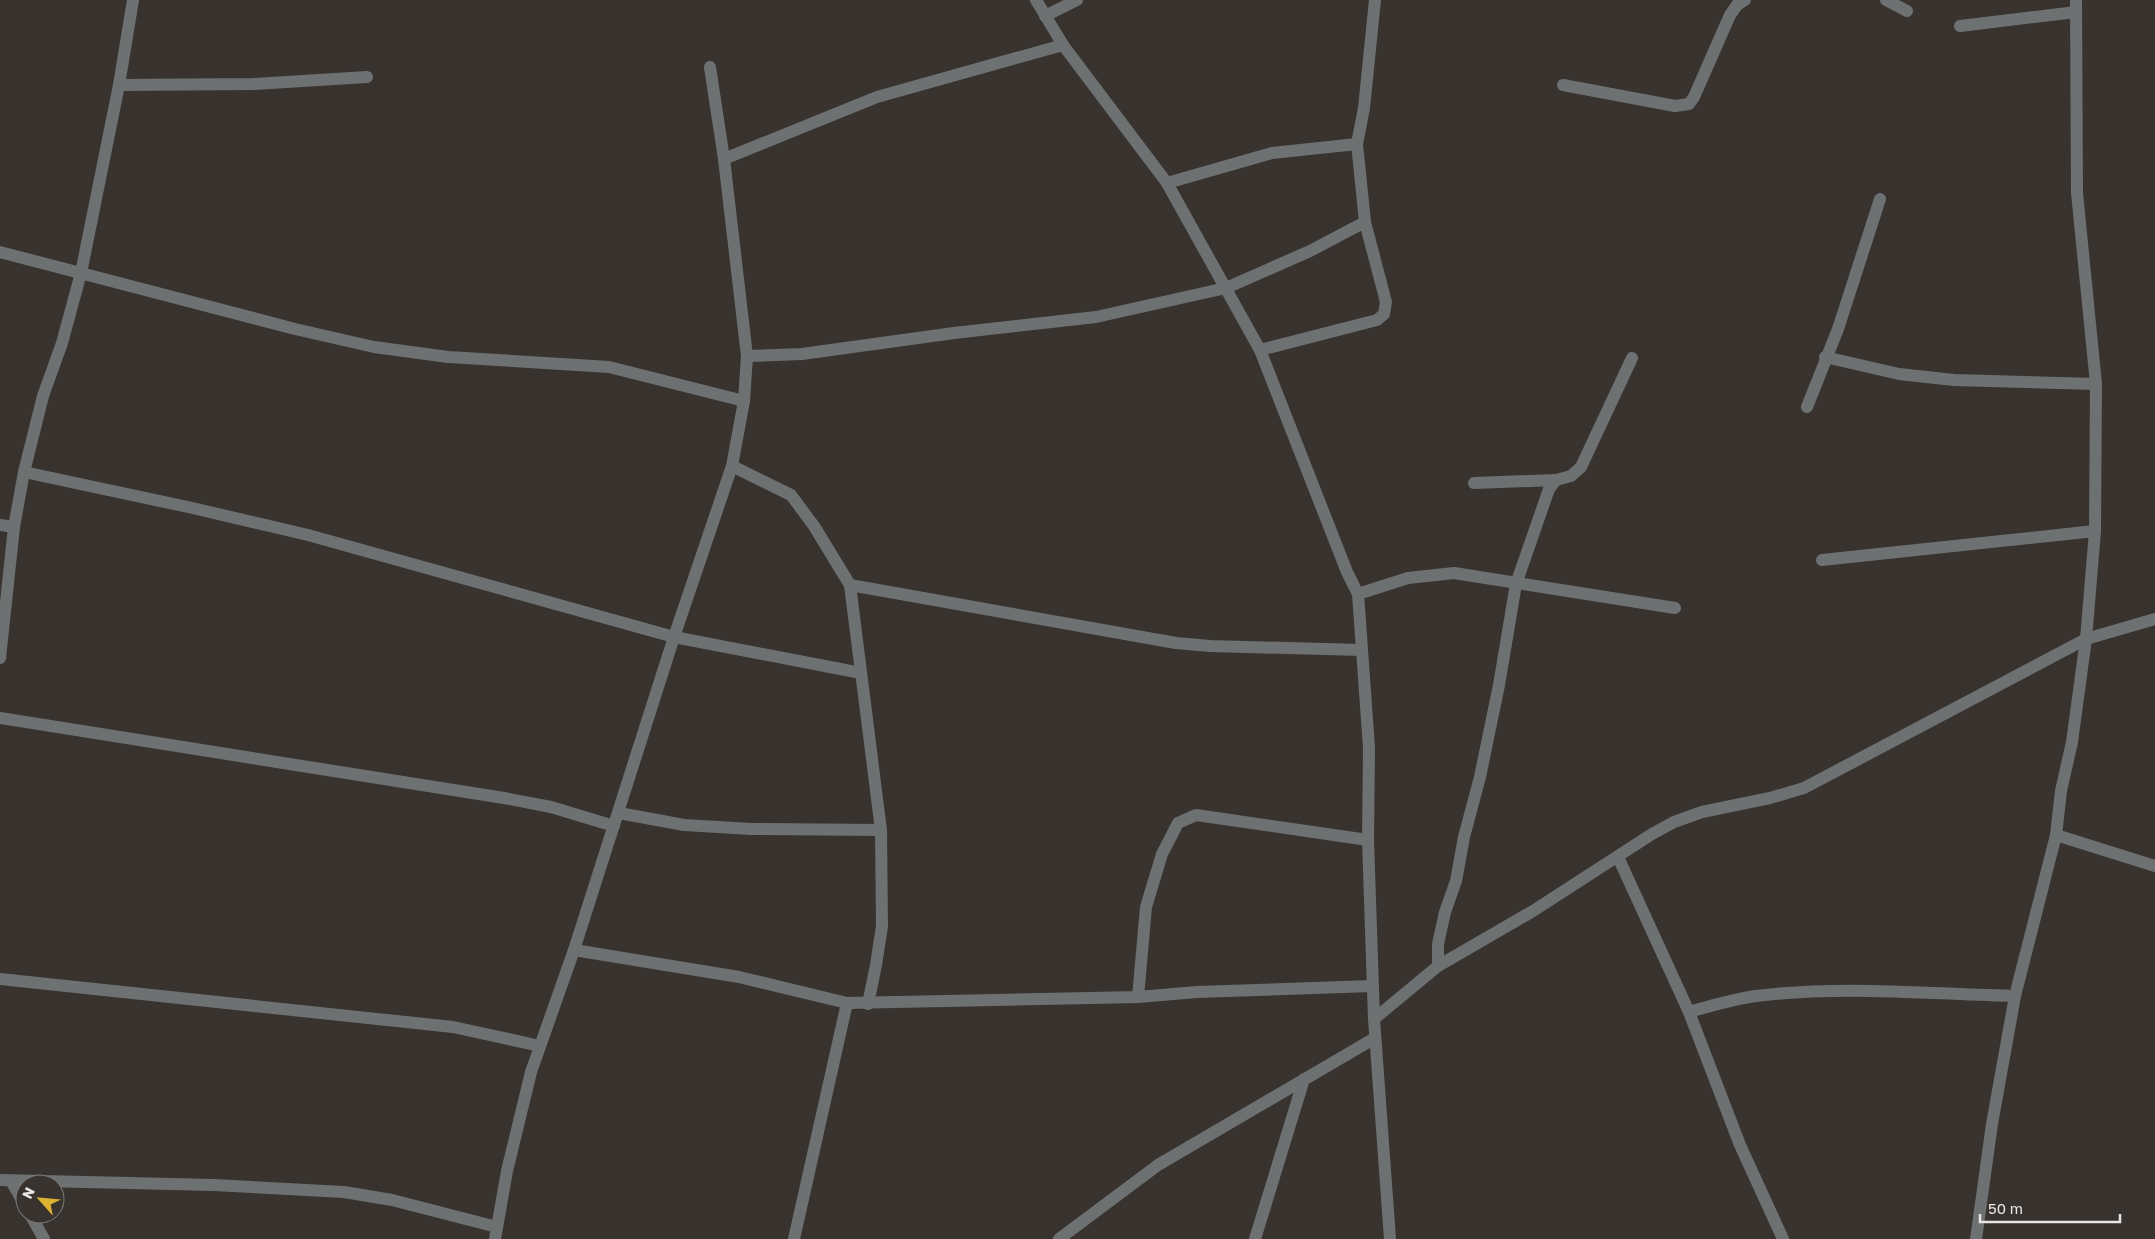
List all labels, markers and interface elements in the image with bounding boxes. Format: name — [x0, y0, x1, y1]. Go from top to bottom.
north arrow — [15, 1174, 65, 1224]
text: N — [18, 1184, 38, 1201]
scale bar — [1980, 1192, 2120, 1224]
text: 50 m — [1988, 1199, 2023, 1217]

